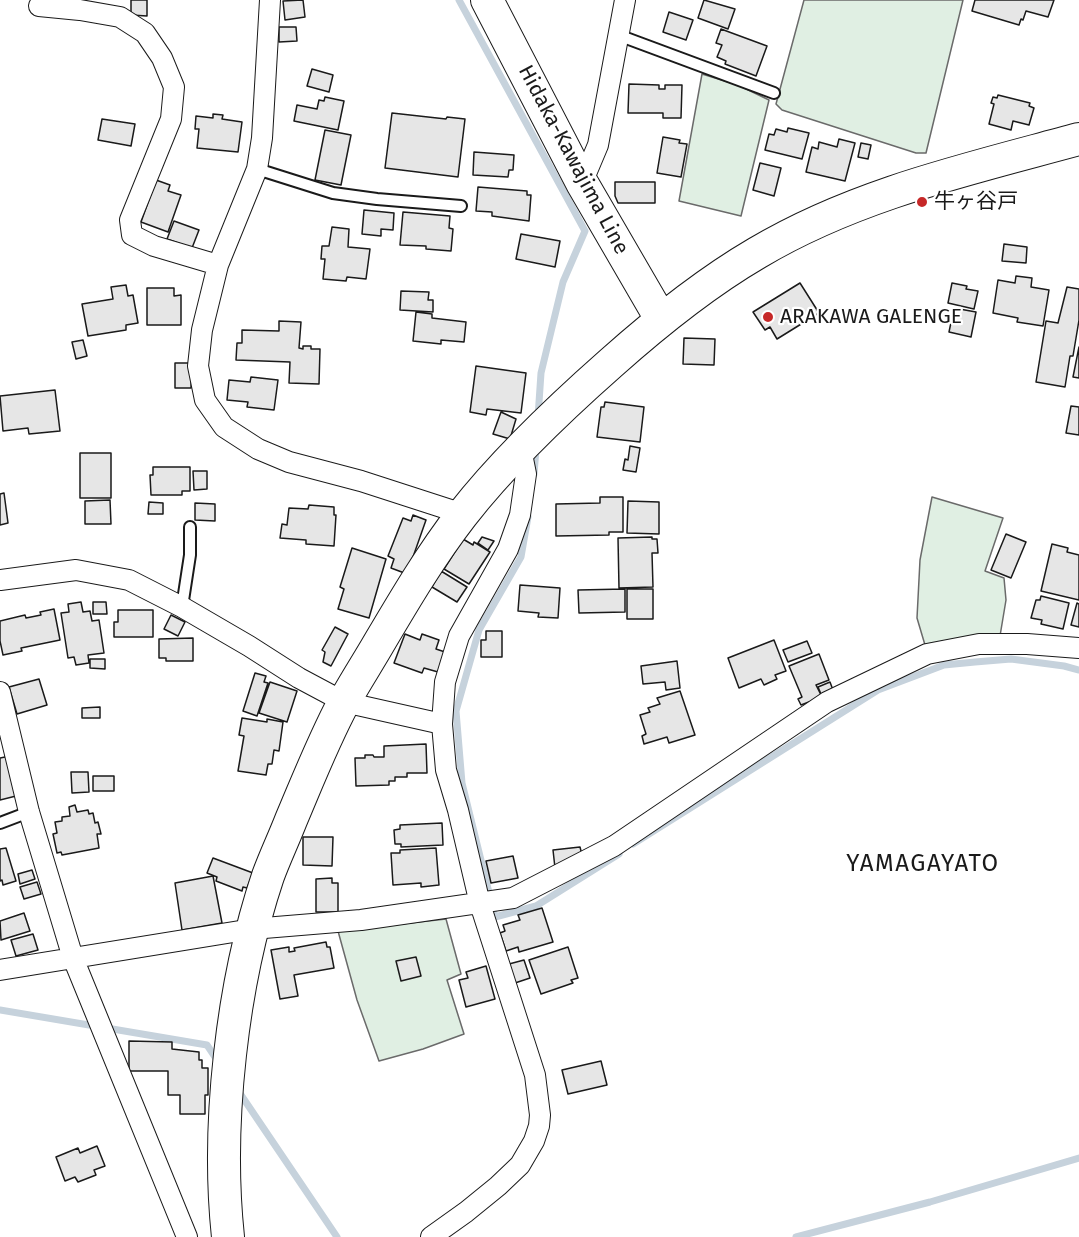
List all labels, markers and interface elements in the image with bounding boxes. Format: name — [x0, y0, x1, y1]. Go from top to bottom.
street label: Hidaka-Kawajima Line — [512, 61, 634, 259]
place label: 牛ヶ谷戸 — [934, 189, 1018, 215]
marker: 牛ヶ谷戸 — [915, 195, 929, 209]
place label: ARAKAWA GALENGE — [780, 304, 962, 330]
marker: ARAKAWA GALENGE — [761, 310, 775, 324]
district label: YAMAGAYATO — [846, 850, 1000, 878]

